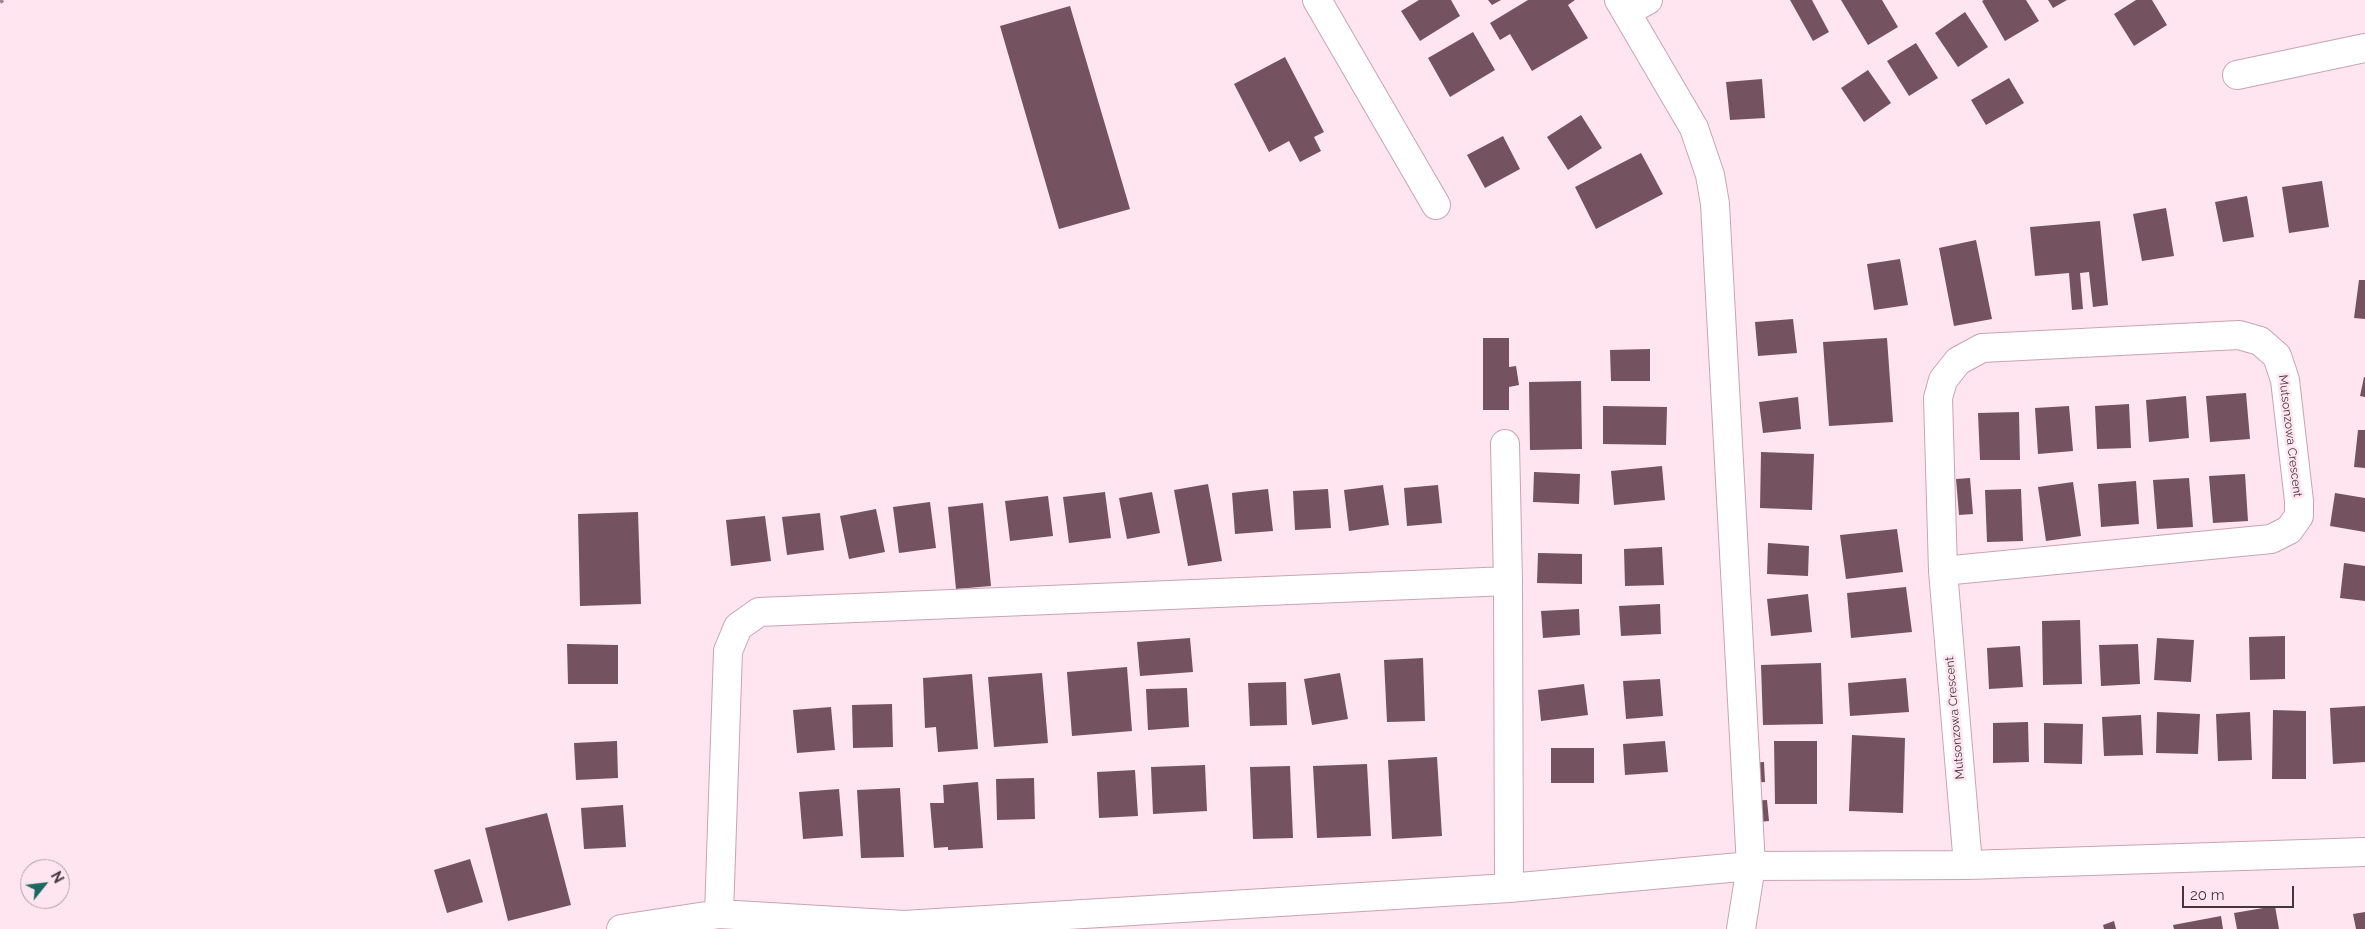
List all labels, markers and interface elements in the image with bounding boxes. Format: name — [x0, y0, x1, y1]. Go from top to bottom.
street label: Mutsonzowa Crescent — [2275, 374, 2305, 498]
street label: Mutsonzowa Crescent — [1942, 656, 1968, 780]
north arrow — [20, 859, 70, 909]
text: N — [48, 869, 67, 886]
scale bar — [2185, 876, 2298, 908]
text: 20 m — [2190, 886, 2225, 904]

